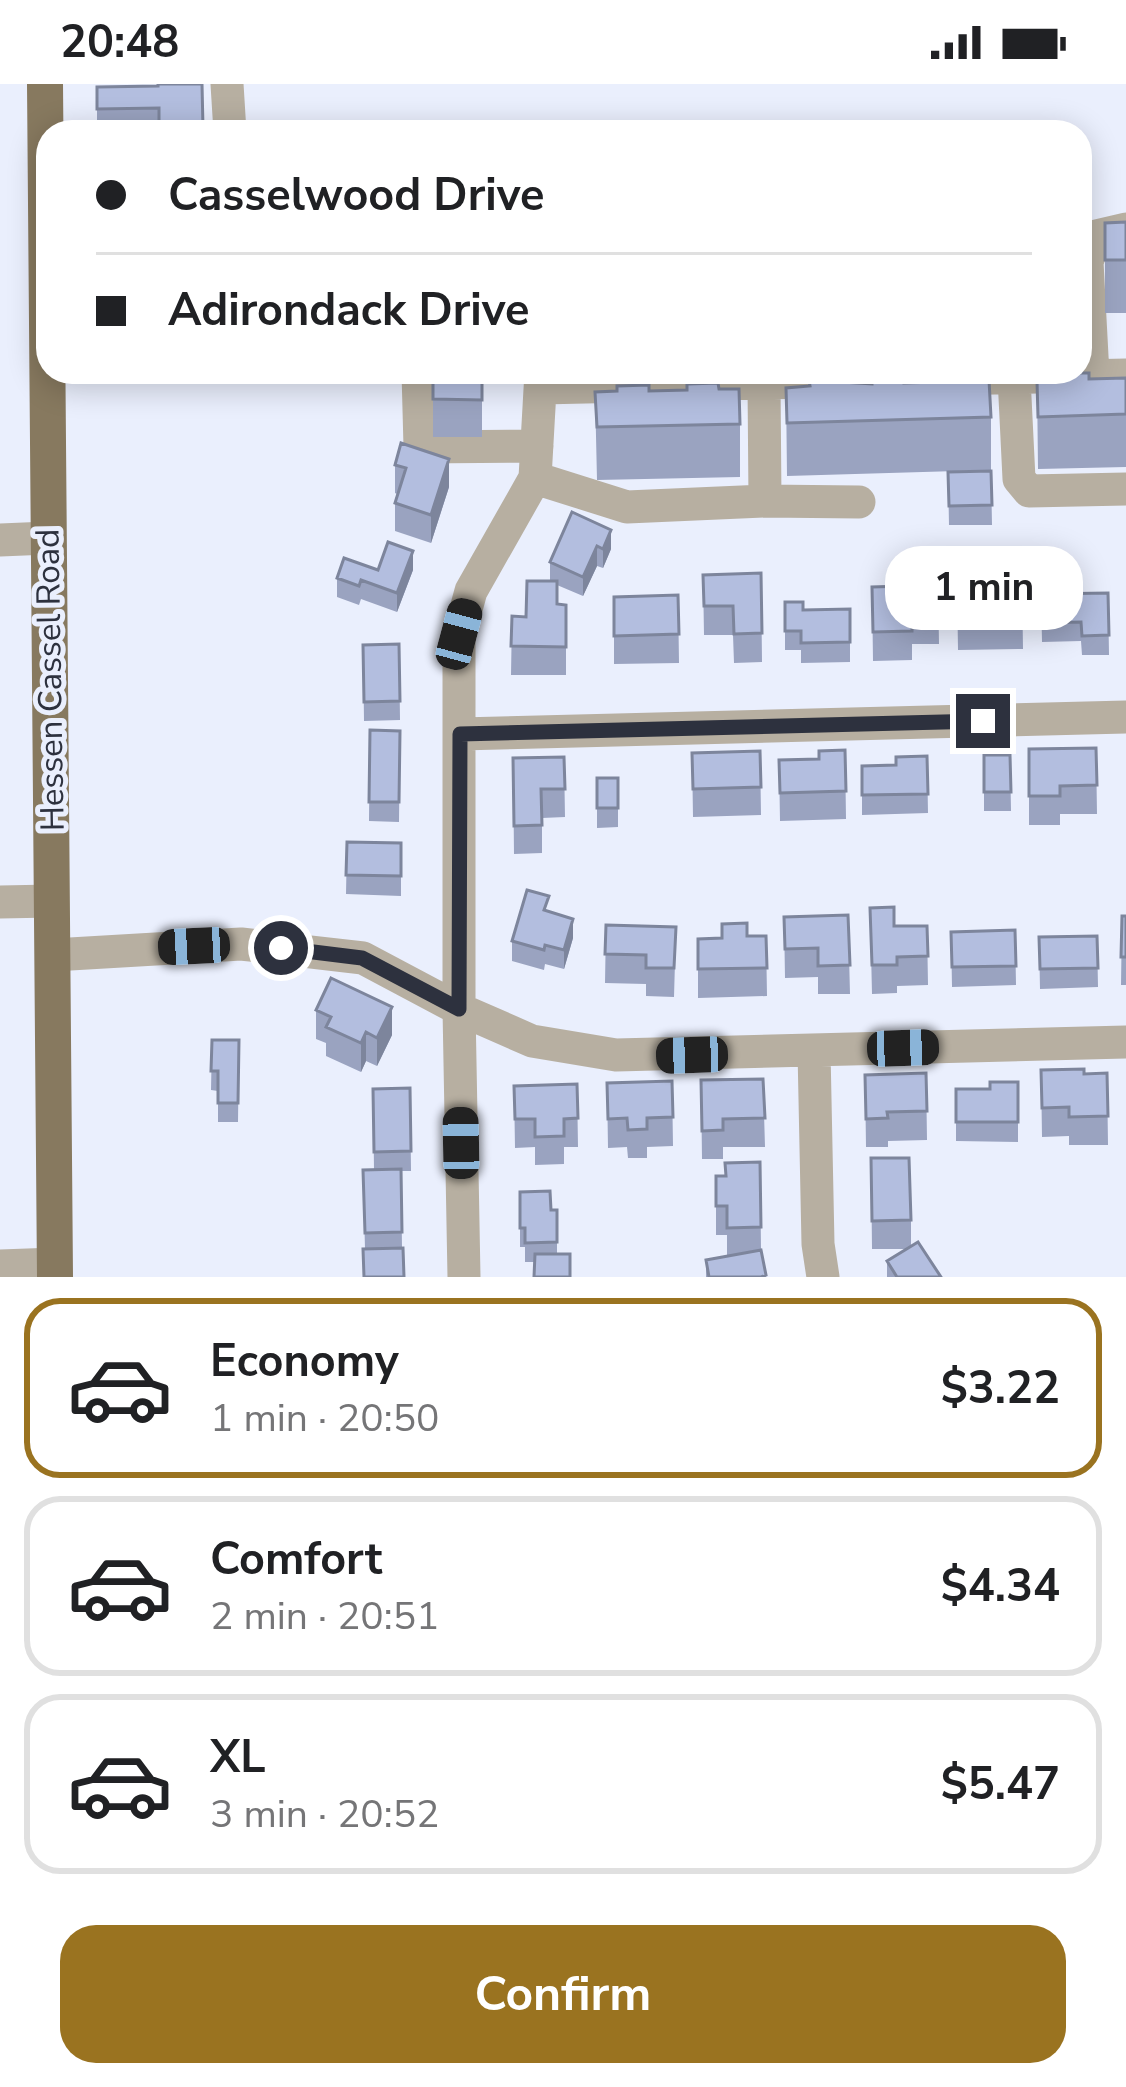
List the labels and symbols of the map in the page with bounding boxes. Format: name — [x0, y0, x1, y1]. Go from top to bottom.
street label: Hessen Cassel Road — [25, 528, 76, 832]
callout: 1 min — [884, 547, 1082, 631]
car — [432, 595, 486, 673]
route end — [956, 694, 1010, 748]
route start — [254, 921, 308, 975]
car — [157, 926, 231, 966]
car — [866, 1029, 940, 1067]
car — [655, 1036, 729, 1074]
car — [442, 1107, 480, 1179]

